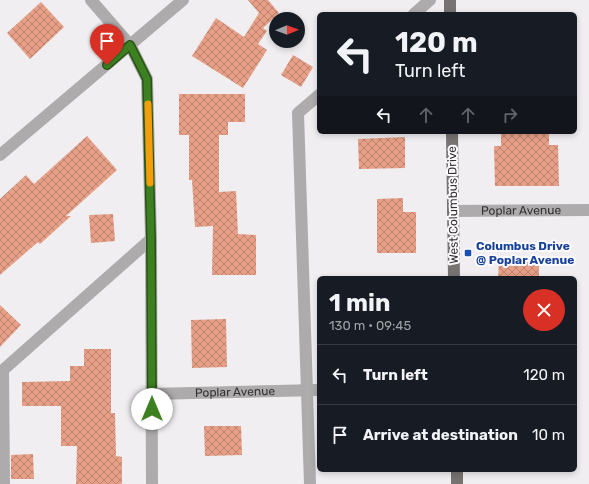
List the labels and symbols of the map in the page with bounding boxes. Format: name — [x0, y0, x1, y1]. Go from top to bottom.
north arrow — [269, 12, 305, 48]
pin — [90, 24, 124, 65]
street label: West Columbus Drive — [445, 146, 461, 264]
street label: Poplar Avenue — [481, 203, 561, 218]
place label: Columbus Drive @ Poplar Avenue — [476, 239, 574, 267]
marker: Columbus Drive @ Poplar Avenue — [463, 248, 473, 258]
street label: Poplar Avenue — [195, 384, 276, 400]
position arrow — [131, 388, 173, 430]

